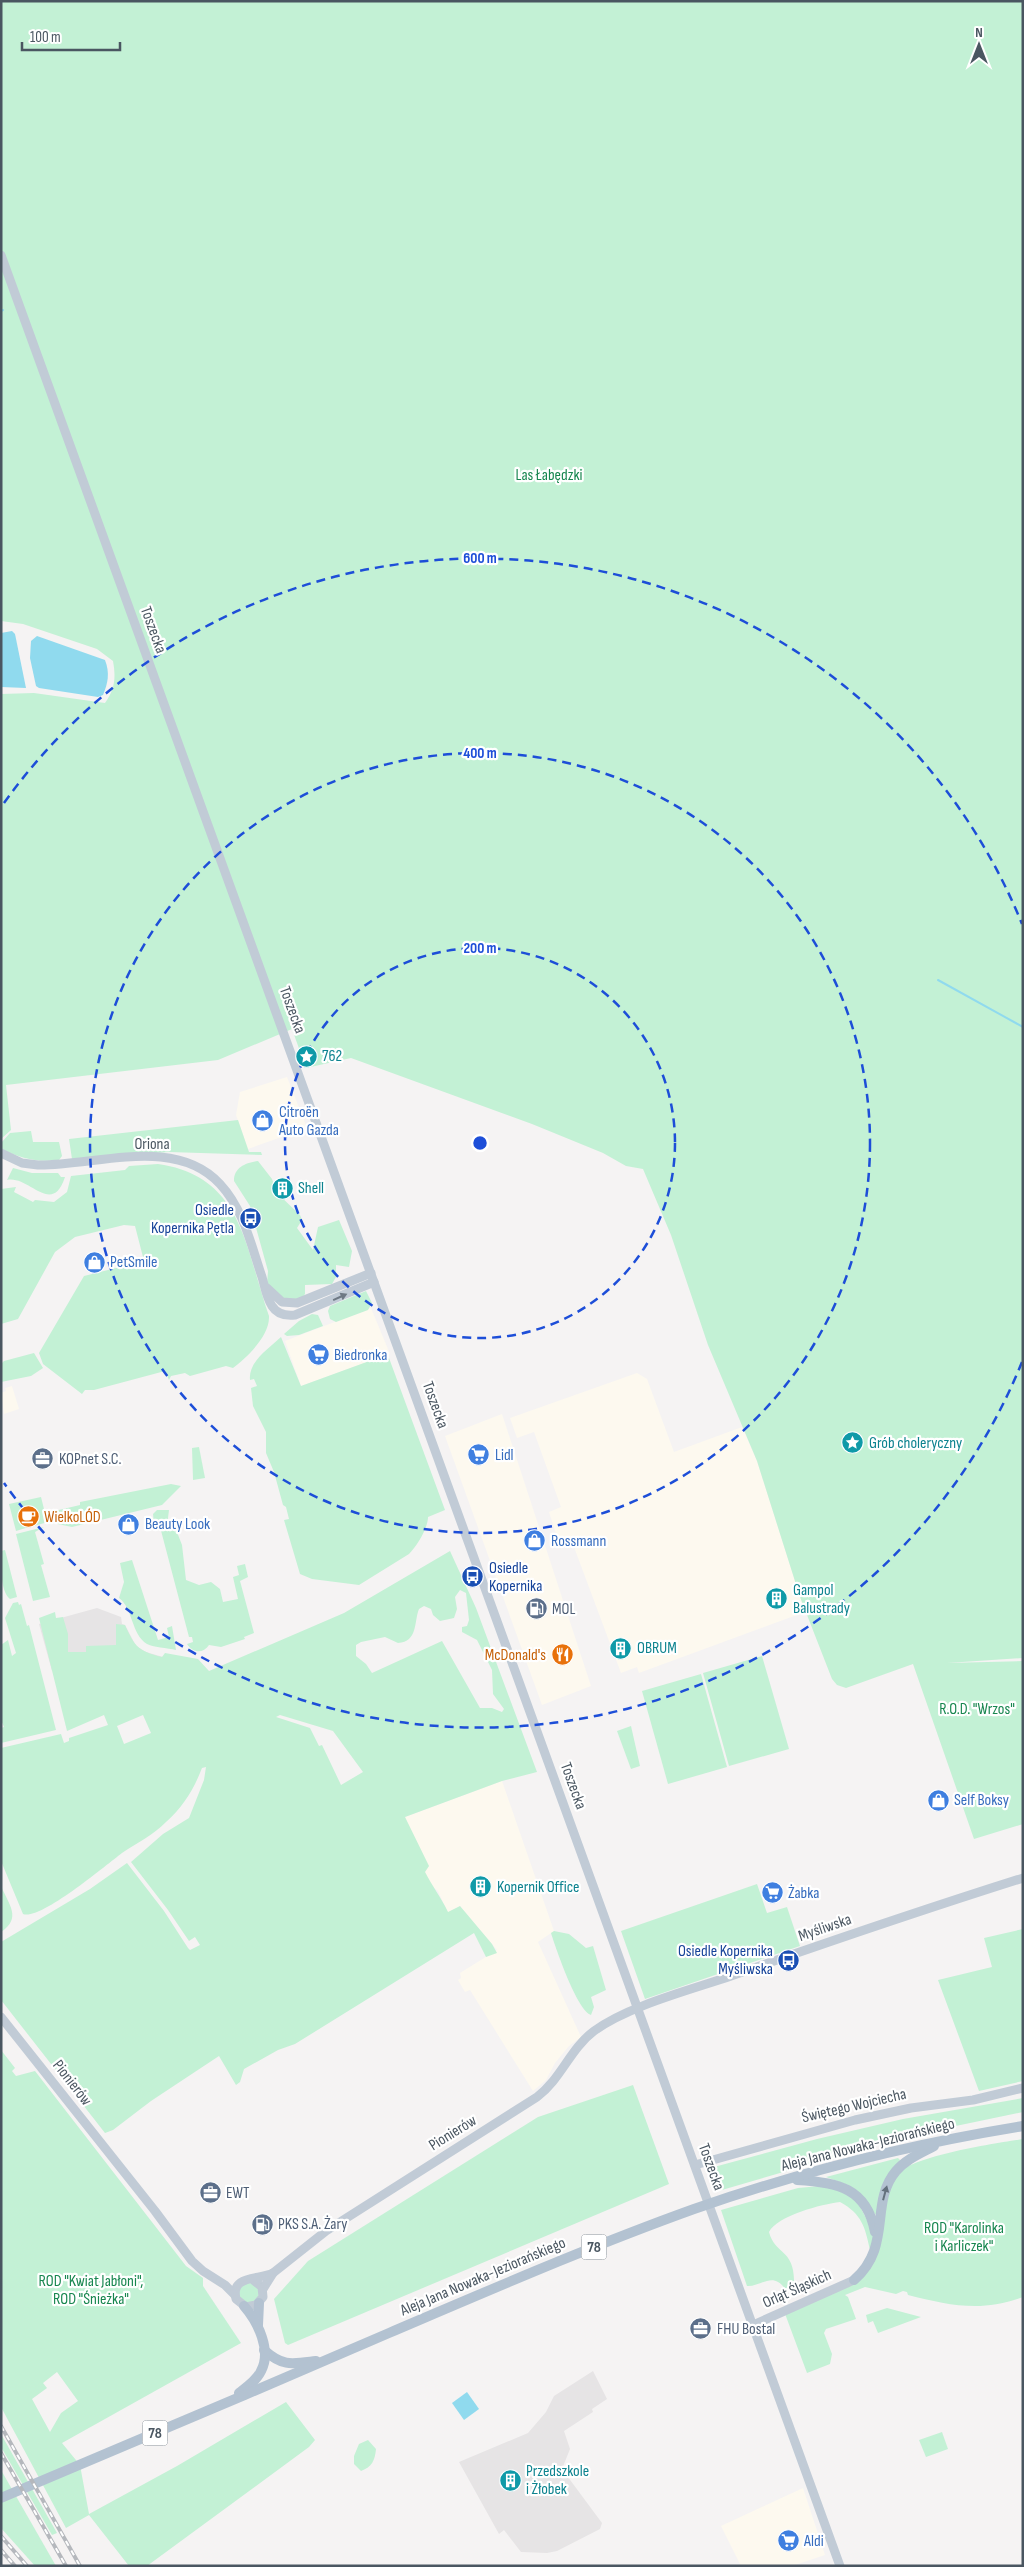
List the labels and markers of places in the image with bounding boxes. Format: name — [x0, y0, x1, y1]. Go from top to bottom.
place icon: 762 — [294, 1044, 318, 1068]
place label: 762 — [322, 1047, 342, 1066]
place label: Citroën Auto Gazda — [278, 1103, 339, 1140]
shop icon: Citroën Auto Gazda — [251, 1109, 275, 1133]
centre of rings — [471, 1134, 489, 1152]
building icon: Shell — [270, 1176, 294, 1200]
place label: Shell — [298, 1179, 324, 1198]
place label: Osiedle Kopernika Pętla — [151, 1201, 234, 1238]
bus stop icon: Osiedle Kopernika Pętla — [238, 1207, 262, 1231]
shop icon: PetSmile — [82, 1250, 106, 1274]
place label: PetSmile — [110, 1253, 158, 1272]
supermarket icon: Biedronka — [306, 1343, 330, 1367]
place label: Biedronka — [334, 1346, 387, 1365]
place icon: Grób choleryczny — [841, 1431, 865, 1455]
place label: Grób choleryczny — [869, 1434, 962, 1453]
supermarket icon: Lidl — [467, 1443, 491, 1467]
place label: Lidl — [495, 1446, 514, 1465]
office icon: KOPnet S.C. — [31, 1447, 55, 1471]
place label: KOPnet S.C. — [59, 1450, 122, 1469]
cafe icon: WielkoLÓD — [16, 1505, 40, 1529]
place label: WielkoLÓD — [44, 1508, 101, 1527]
shop icon: Beauty Look — [117, 1512, 141, 1536]
place label: Beauty Look — [145, 1515, 210, 1534]
shop icon: Rossmann — [523, 1529, 547, 1553]
place label: Rossmann — [551, 1532, 606, 1551]
place label: Osiedle Kopernika — [489, 1559, 542, 1596]
bus stop icon: Osiedle Kopernika — [461, 1565, 485, 1589]
place label: Gampol Balustrady — [793, 1581, 850, 1618]
building icon: Gampol Balustrady — [765, 1587, 789, 1611]
fuel station icon: MOL — [524, 1597, 548, 1621]
place label: MOL — [552, 1600, 575, 1619]
building icon: OBRUM — [609, 1636, 633, 1660]
place label: OBRUM — [637, 1639, 677, 1658]
restaurant icon: McDonald's — [550, 1643, 574, 1667]
place label: McDonald's — [485, 1646, 546, 1665]
shop icon: Self Boksy — [926, 1788, 950, 1812]
place label: Self Boksy — [954, 1791, 1009, 1810]
building icon: Kopernik Office — [469, 1875, 493, 1899]
place label: Kopernik Office — [497, 1878, 580, 1897]
supermarket icon: Żabka — [760, 1881, 784, 1905]
place label: Żabka — [788, 1884, 820, 1903]
place label: Osiedle Kopernika Myśliwska — [678, 1942, 773, 1979]
bus stop icon: Osiedle Kopernika Myśliwska — [777, 1948, 801, 1972]
office icon: EWT — [198, 2181, 222, 2205]
place label: EWT — [226, 2184, 250, 2203]
fuel station icon: PKS S.A. Żary — [250, 2212, 274, 2236]
place label: PKS S.A. Żary — [278, 2215, 347, 2234]
office icon: FHU Bostal — [689, 2317, 713, 2341]
place label: FHU Bostal — [717, 2320, 775, 2339]
place label: Przedszkole i Żłobek — [526, 2462, 589, 2499]
building icon: Przedszkole i Żłobek — [498, 2468, 522, 2492]
supermarket icon: Aldi — [776, 2529, 800, 2553]
place label: Aldi — [803, 2532, 824, 2551]

